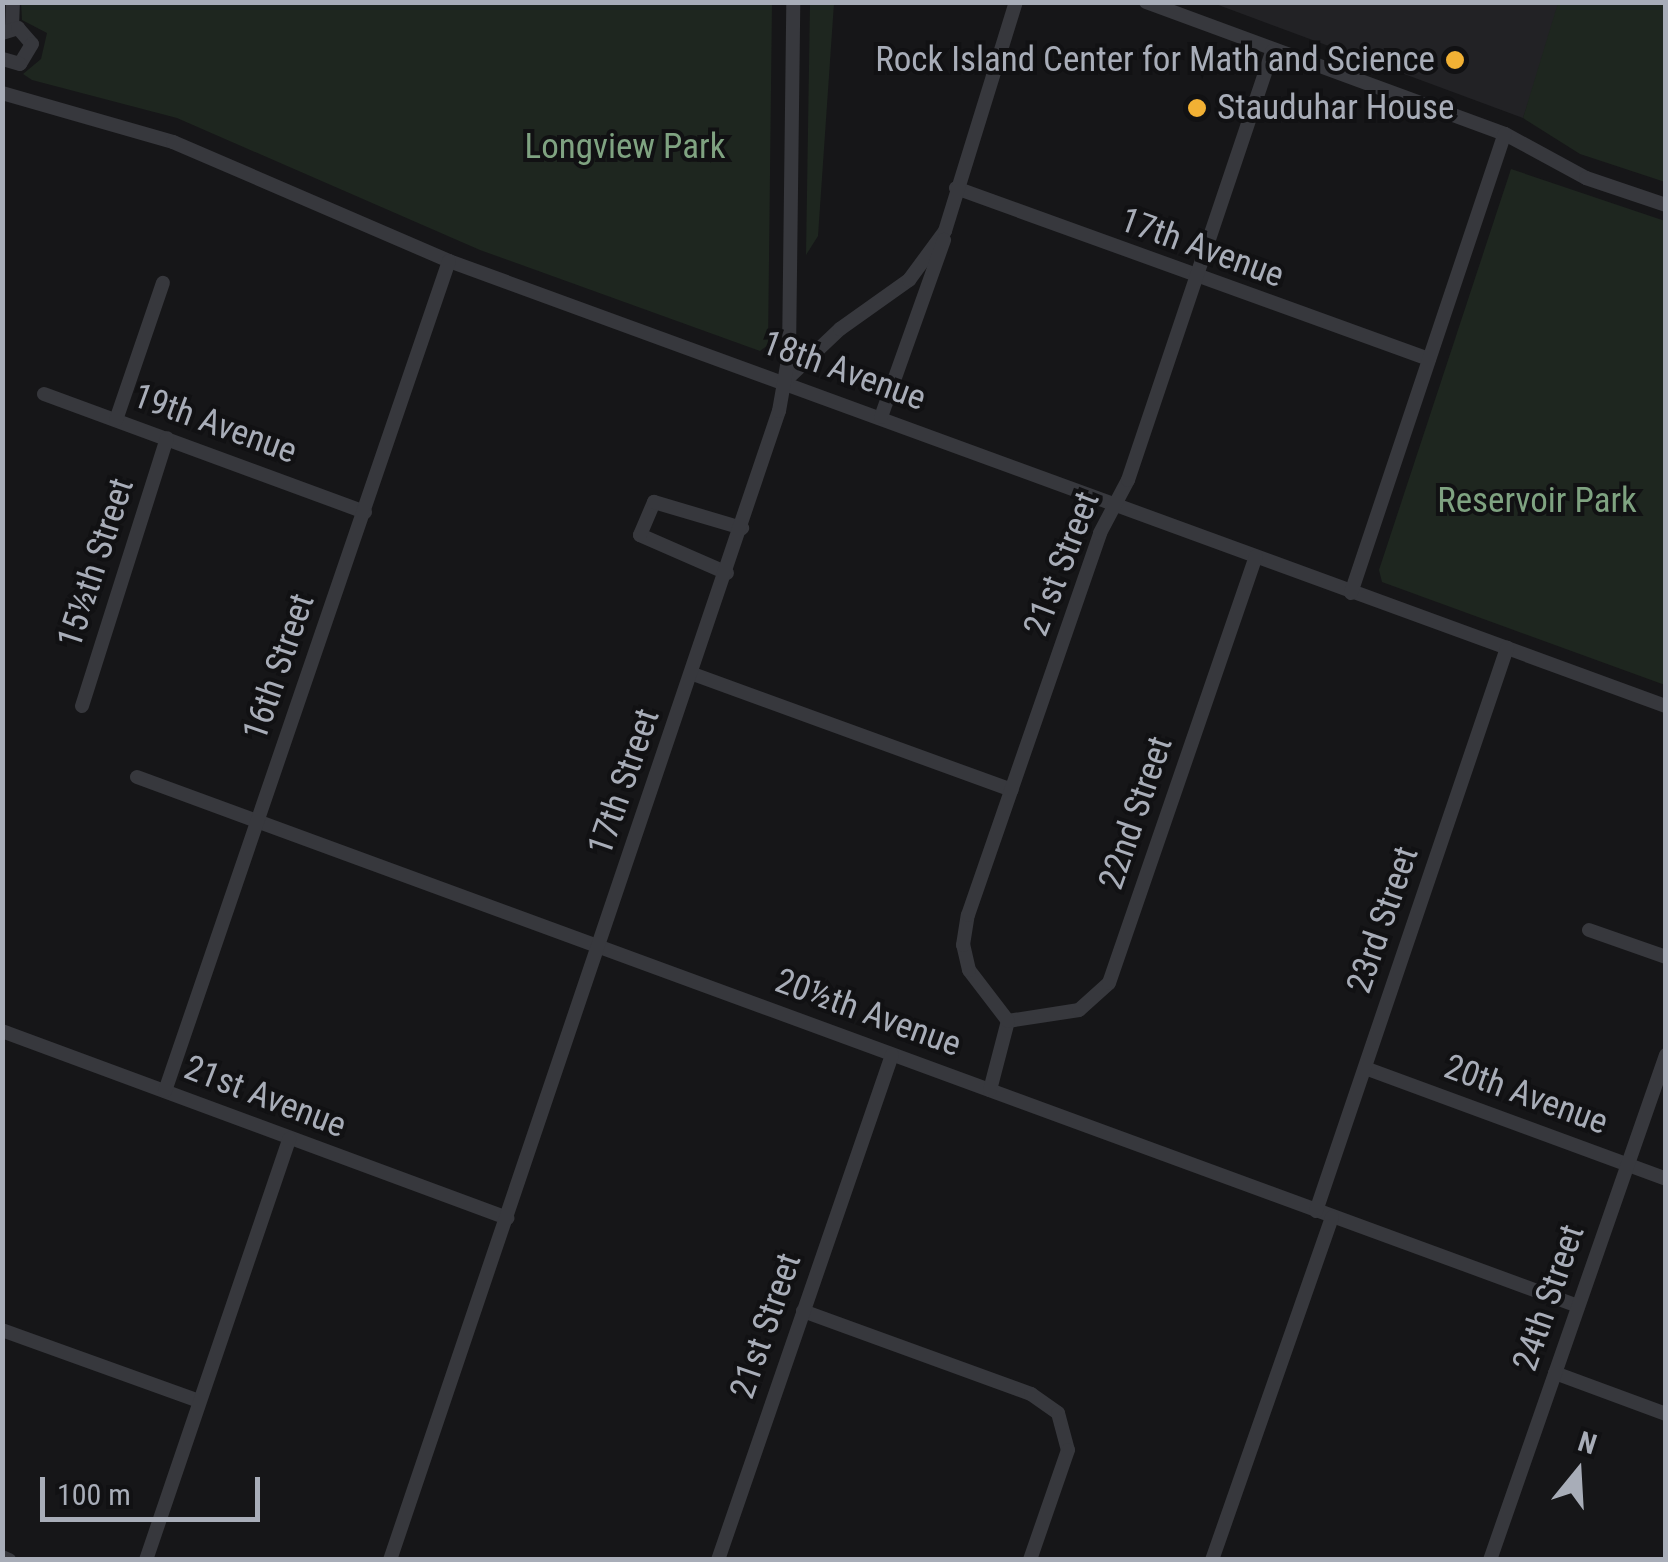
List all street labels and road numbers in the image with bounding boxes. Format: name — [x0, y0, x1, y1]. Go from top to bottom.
street label: 17th Avenue — [1115, 199, 1289, 297]
street label: 18th Avenue — [757, 322, 931, 420]
street label: 19th Avenue — [128, 375, 302, 473]
street label: 15½th Street — [49, 473, 143, 653]
street label: 21st Street — [1015, 486, 1109, 642]
street label: 16th Street — [234, 588, 324, 746]
street label: 17th Street — [579, 703, 669, 861]
street label: 22nd Street — [1090, 731, 1182, 895]
street label: 23rd Street — [1338, 841, 1428, 999]
street label: 20½th Avenue — [770, 960, 966, 1066]
street label: 20th Avenue — [1439, 1046, 1613, 1144]
street label: 21st Avenue — [178, 1047, 352, 1147]
street label: 24th Street — [1504, 1219, 1594, 1377]
street label: 21st Street — [722, 1248, 810, 1404]

